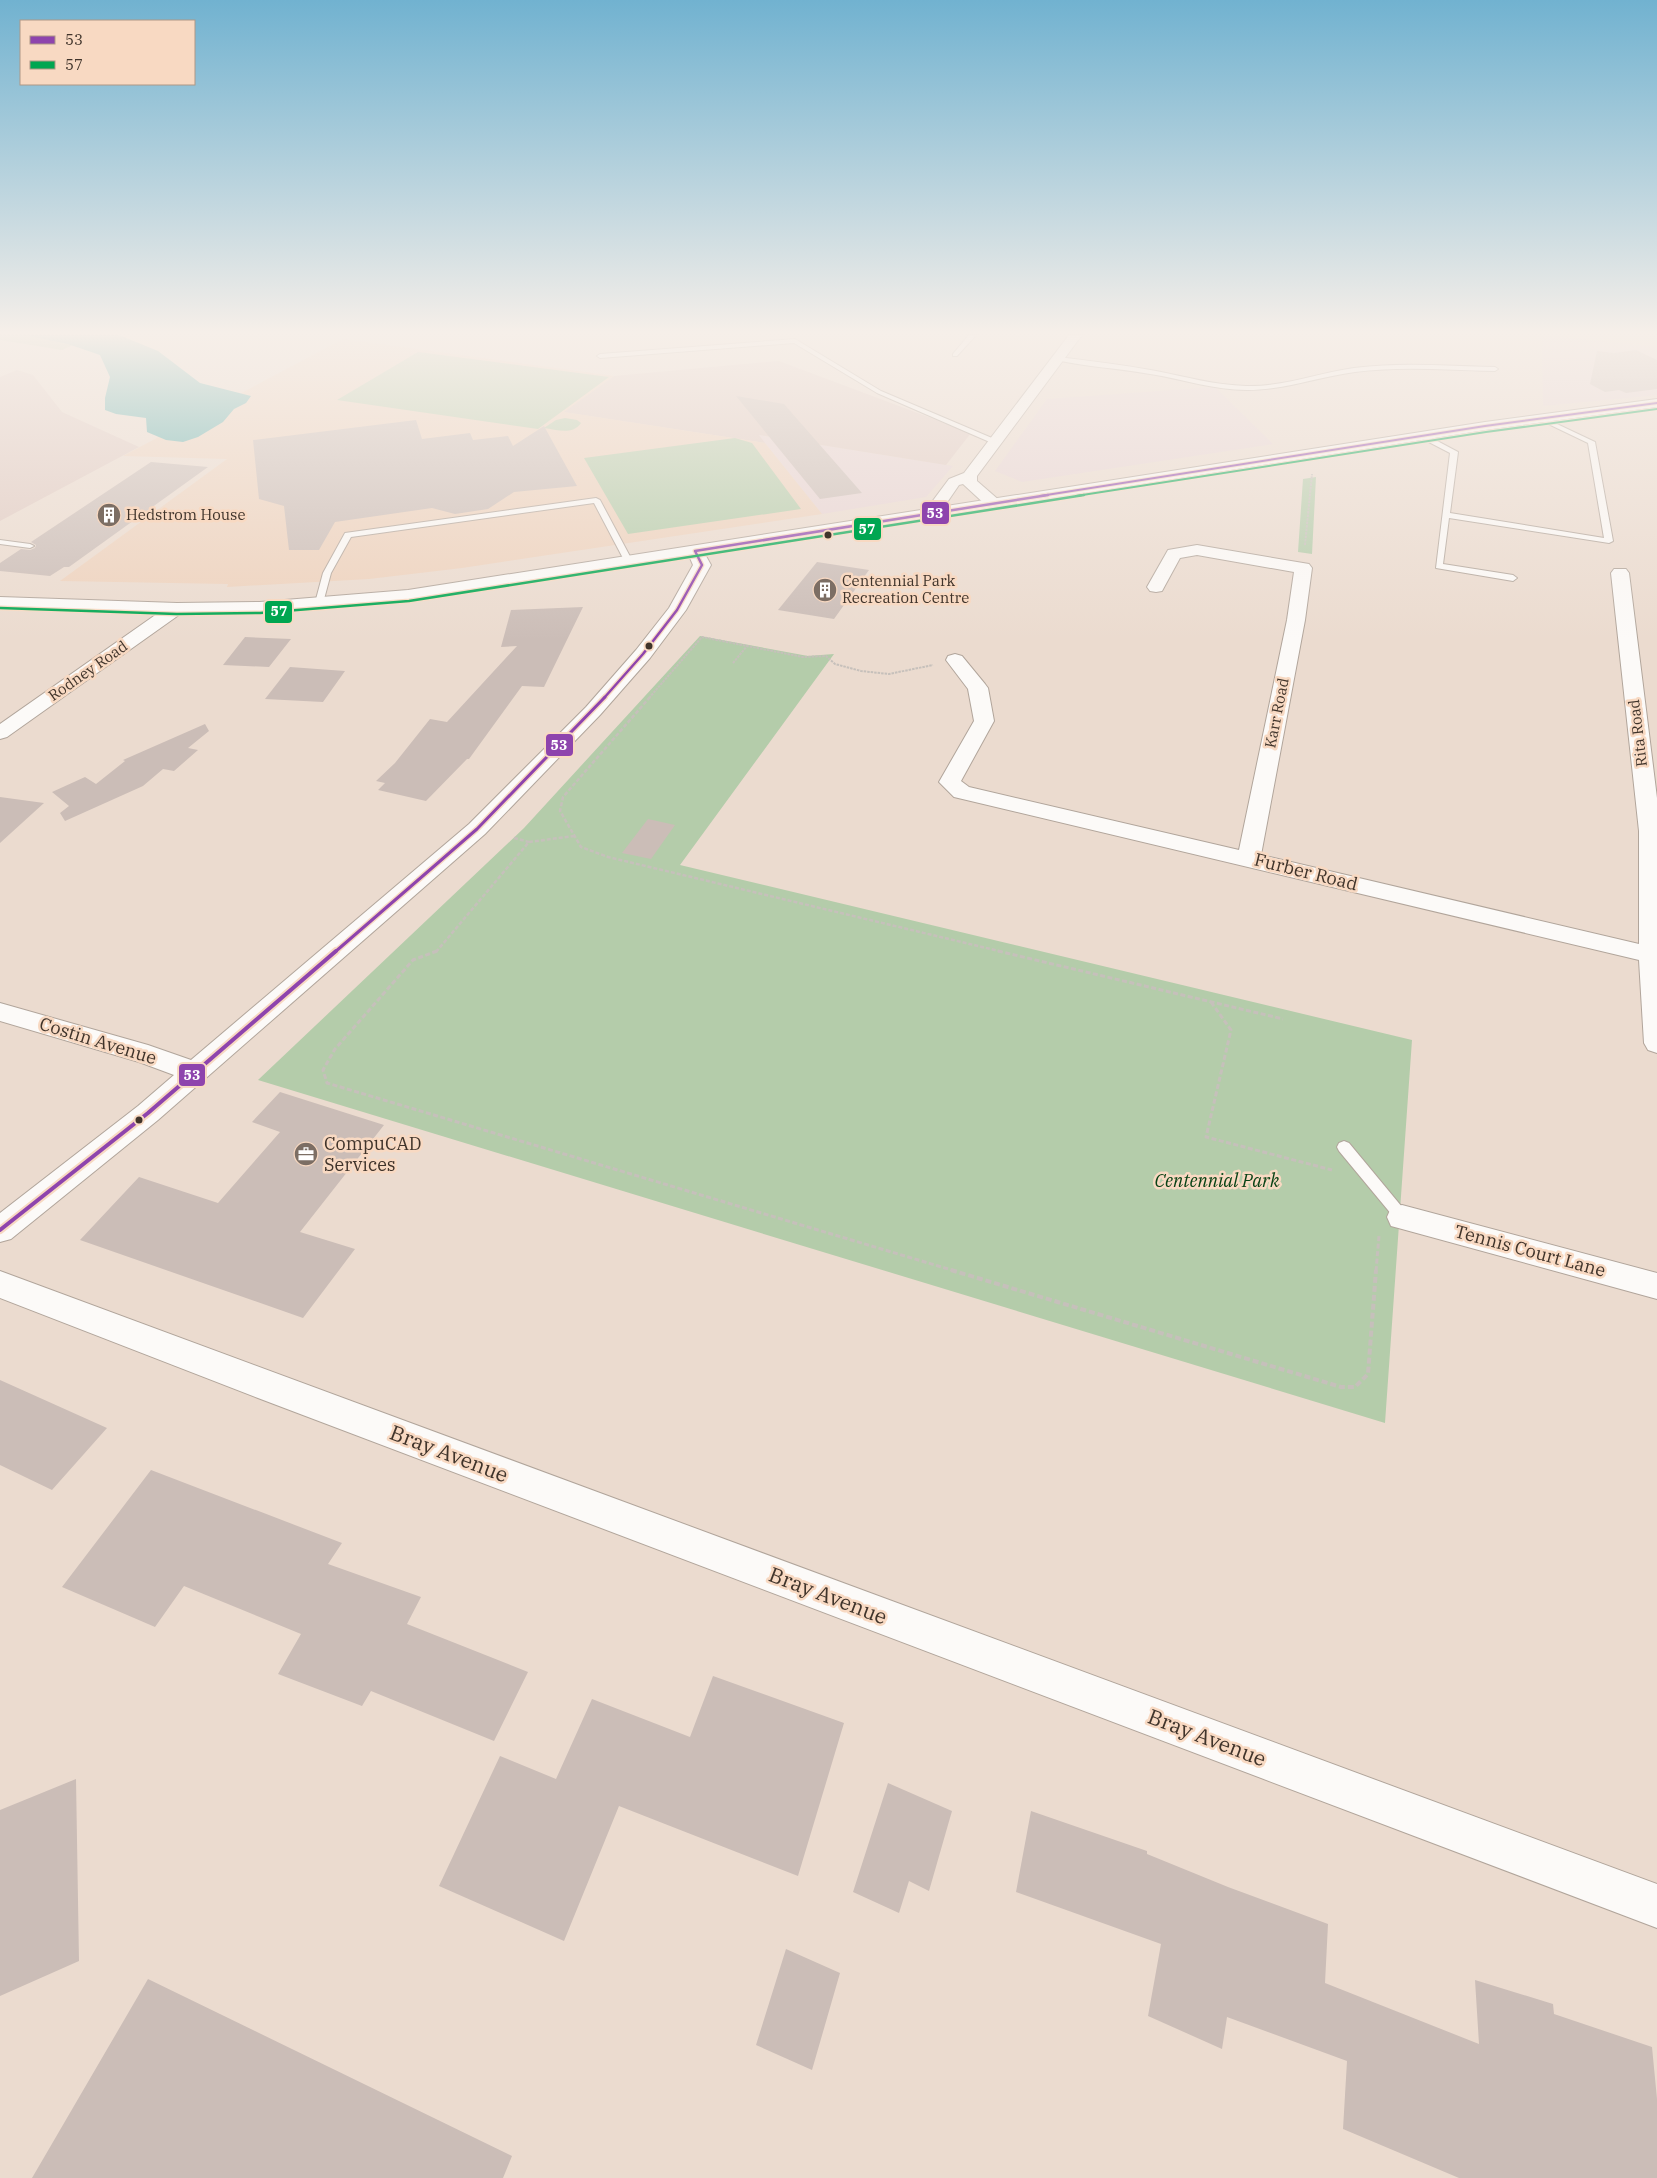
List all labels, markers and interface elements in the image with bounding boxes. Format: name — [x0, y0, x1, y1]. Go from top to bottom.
legend — [20, 20, 195, 85]
text: 53 — [65, 30, 83, 49]
text: 57 — [65, 55, 83, 74]
line badge: 53 — [921, 501, 950, 525]
building icon: Hedstrom House — [96, 502, 122, 528]
text: 53 — [927, 504, 943, 522]
place label: Hedstrom House — [126, 505, 245, 524]
line badge: 57 — [853, 517, 882, 541]
text: 57 — [859, 520, 875, 538]
unlabelled marker — [823, 530, 833, 540]
place label: Centennial Park Recreation Centre — [842, 571, 969, 607]
building icon: Centennial Park Recreation Centre — [812, 577, 838, 603]
line badge: 57 — [264, 600, 293, 624]
text: 57 — [271, 602, 287, 620]
street label: Rodney Road — [44, 636, 131, 705]
unlabelled marker — [644, 641, 654, 651]
street label: Karr Road — [1260, 676, 1293, 750]
street label: Rita Road — [1624, 698, 1651, 768]
line badge: 53 — [545, 733, 574, 757]
text: 53 — [551, 736, 567, 754]
street label: Furber Road — [1252, 848, 1360, 895]
street label: Costin Avenue — [37, 1012, 160, 1069]
line badge: 53 — [178, 1063, 206, 1087]
text: 53 — [184, 1066, 200, 1084]
unlabelled marker — [134, 1115, 144, 1125]
place label: CompuCAD Services — [324, 1132, 421, 1176]
office icon: CompuCAD Services — [293, 1141, 319, 1167]
park label: Centennial Park — [1154, 1169, 1280, 1192]
street label: Tennis Court Lane — [1452, 1219, 1608, 1282]
street label: Bray Avenue — [386, 1418, 513, 1488]
street label: Bray Avenue — [765, 1560, 892, 1630]
street label: Bray Avenue — [1144, 1702, 1271, 1772]

